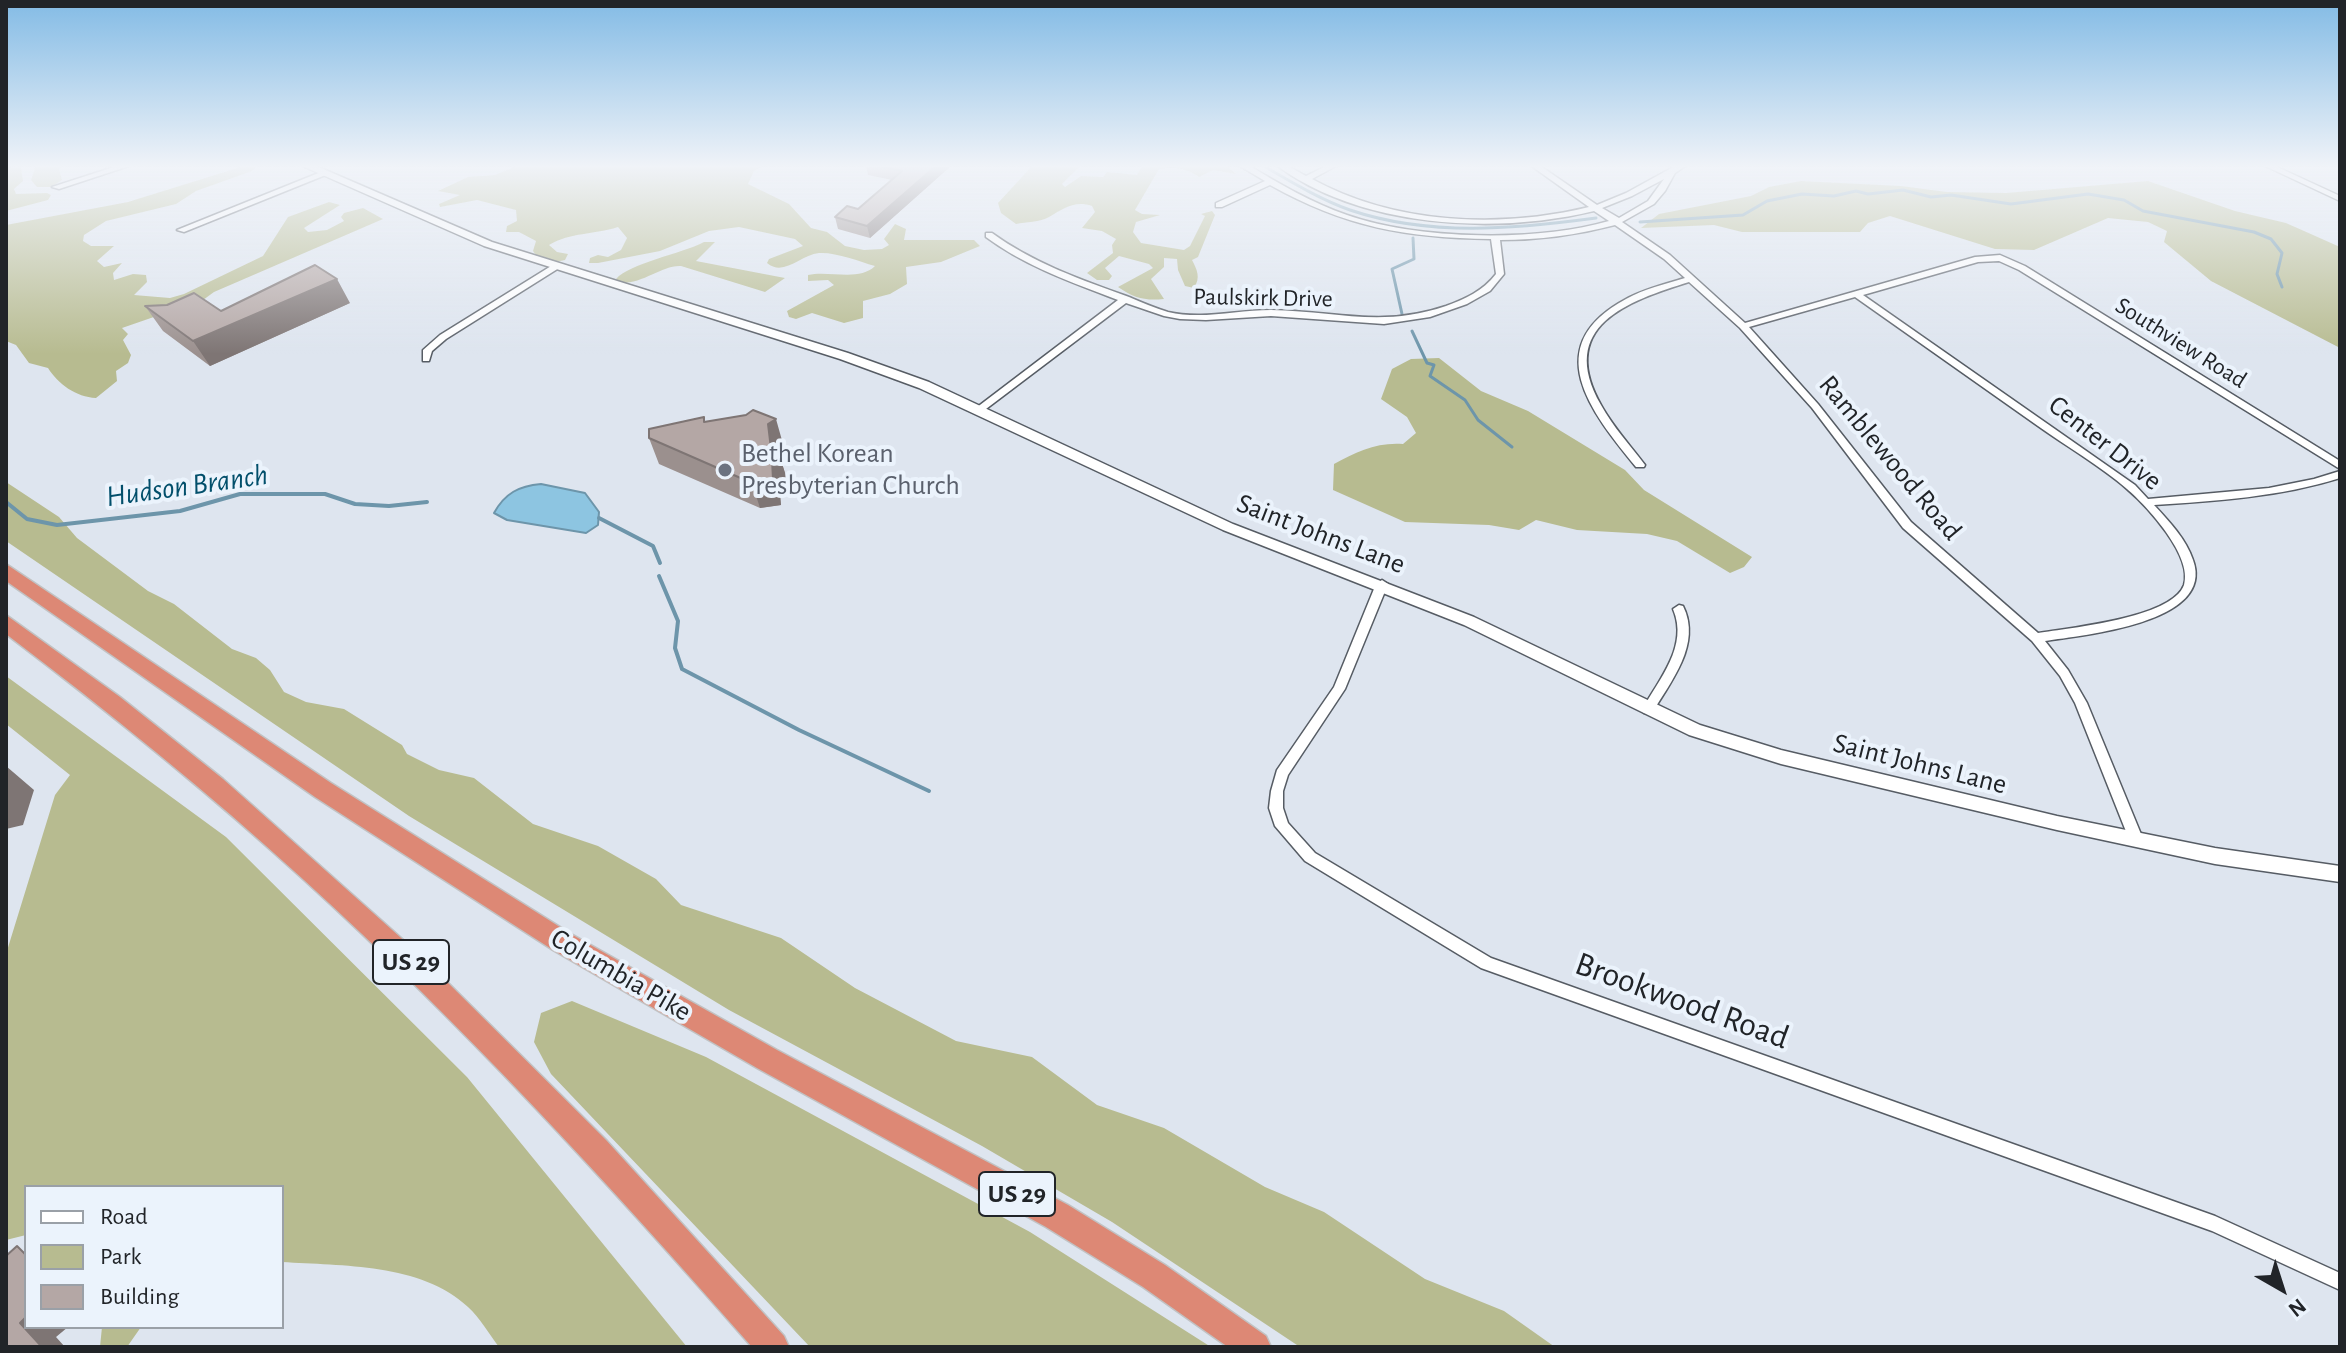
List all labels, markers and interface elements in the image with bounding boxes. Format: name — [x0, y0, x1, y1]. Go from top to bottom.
street label: Paulskirk Drive — [1193, 282, 1333, 314]
street label: Southview Road — [2110, 291, 2252, 395]
street label: Ramblewood Road — [1811, 369, 1969, 547]
street label: Center Drive — [2042, 388, 2168, 498]
place label: Bethel Korean Presbyterian Church — [741, 437, 960, 503]
water label: Hudson Branch — [104, 457, 270, 515]
marker: Bethel Korean Presbyterian Church — [716, 461, 734, 479]
street label: Saint Johns Lane — [1232, 486, 1410, 582]
street label: Saint Johns Lane — [1830, 726, 2010, 802]
street label: Columbia Pike — [545, 921, 697, 1029]
road number: US 29 — [373, 940, 449, 984]
street label: Brookwood Road — [1570, 943, 1794, 1059]
road number: US 29 — [979, 1172, 1055, 1216]
legend — [24, 1185, 284, 1329]
text: Road — [100, 1205, 148, 1229]
text: Park — [100, 1245, 141, 1269]
north arrow — [2242, 1249, 2322, 1329]
text: Building — [100, 1285, 179, 1309]
text: N — [2284, 1294, 2310, 1321]

